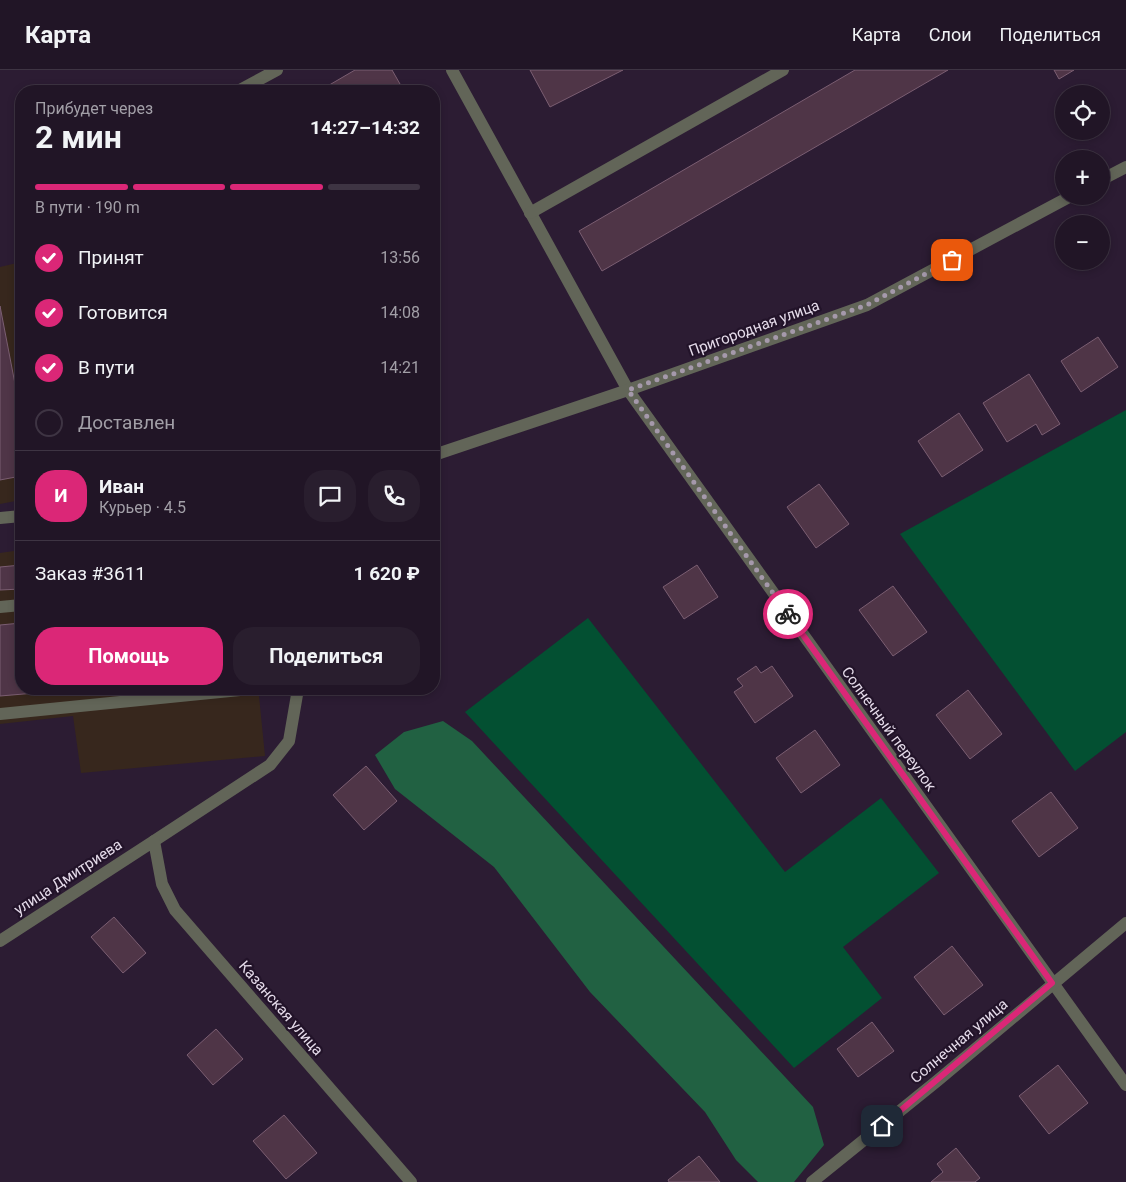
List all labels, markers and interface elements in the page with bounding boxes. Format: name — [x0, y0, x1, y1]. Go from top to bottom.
text: Карта — [25, 21, 91, 49]
text: Карта — [852, 24, 901, 45]
text: Слои — [929, 24, 972, 45]
text: Поделиться — [1000, 24, 1101, 45]
map controls — [1055, 85, 1110, 270]
button: locate — [1055, 85, 1110, 140]
text: Прибудет через — [35, 99, 153, 118]
text: 14:27–14:32 — [310, 116, 420, 139]
text: 2 мин — [35, 118, 122, 156]
button: + — [1055, 150, 1110, 205]
text: В пути · 190 m — [35, 198, 140, 217]
button: − — [1055, 215, 1110, 270]
pin — [931, 239, 973, 281]
icon: check — [35, 244, 63, 272]
text: Принят — [78, 246, 144, 269]
icon: bag — [938, 246, 966, 274]
text: 13:56 — [380, 248, 420, 267]
street label: Пригородная улица — [686, 296, 822, 360]
icon: check — [35, 299, 63, 327]
text: Готовится — [78, 301, 168, 324]
text: 14:08 — [380, 303, 420, 322]
icon: check — [35, 354, 63, 382]
text: В пути — [78, 356, 135, 379]
text: 14:21 — [380, 358, 420, 377]
text: Доставлен — [78, 411, 175, 434]
button: chat — [304, 470, 356, 522]
button: phone — [368, 470, 420, 522]
text: Иван — [99, 475, 144, 498]
text: И — [54, 484, 68, 507]
text: Курьер · 4.5 — [99, 498, 186, 517]
text: Заказ #3611 — [35, 562, 146, 585]
text: 1 620 ₽ — [354, 562, 420, 585]
courier — [763, 589, 813, 639]
icon: bike — [774, 600, 802, 628]
button: Помощь — [35, 627, 223, 685]
button: Поделиться — [233, 627, 420, 685]
street label: Солнечный переулок — [838, 663, 940, 795]
street label: улица Дмитриева — [11, 835, 125, 919]
street label: Казанская улица — [235, 957, 327, 1059]
street label: Солнечная улица — [907, 995, 1011, 1087]
pin — [861, 1105, 903, 1147]
icon: home — [868, 1112, 896, 1140]

